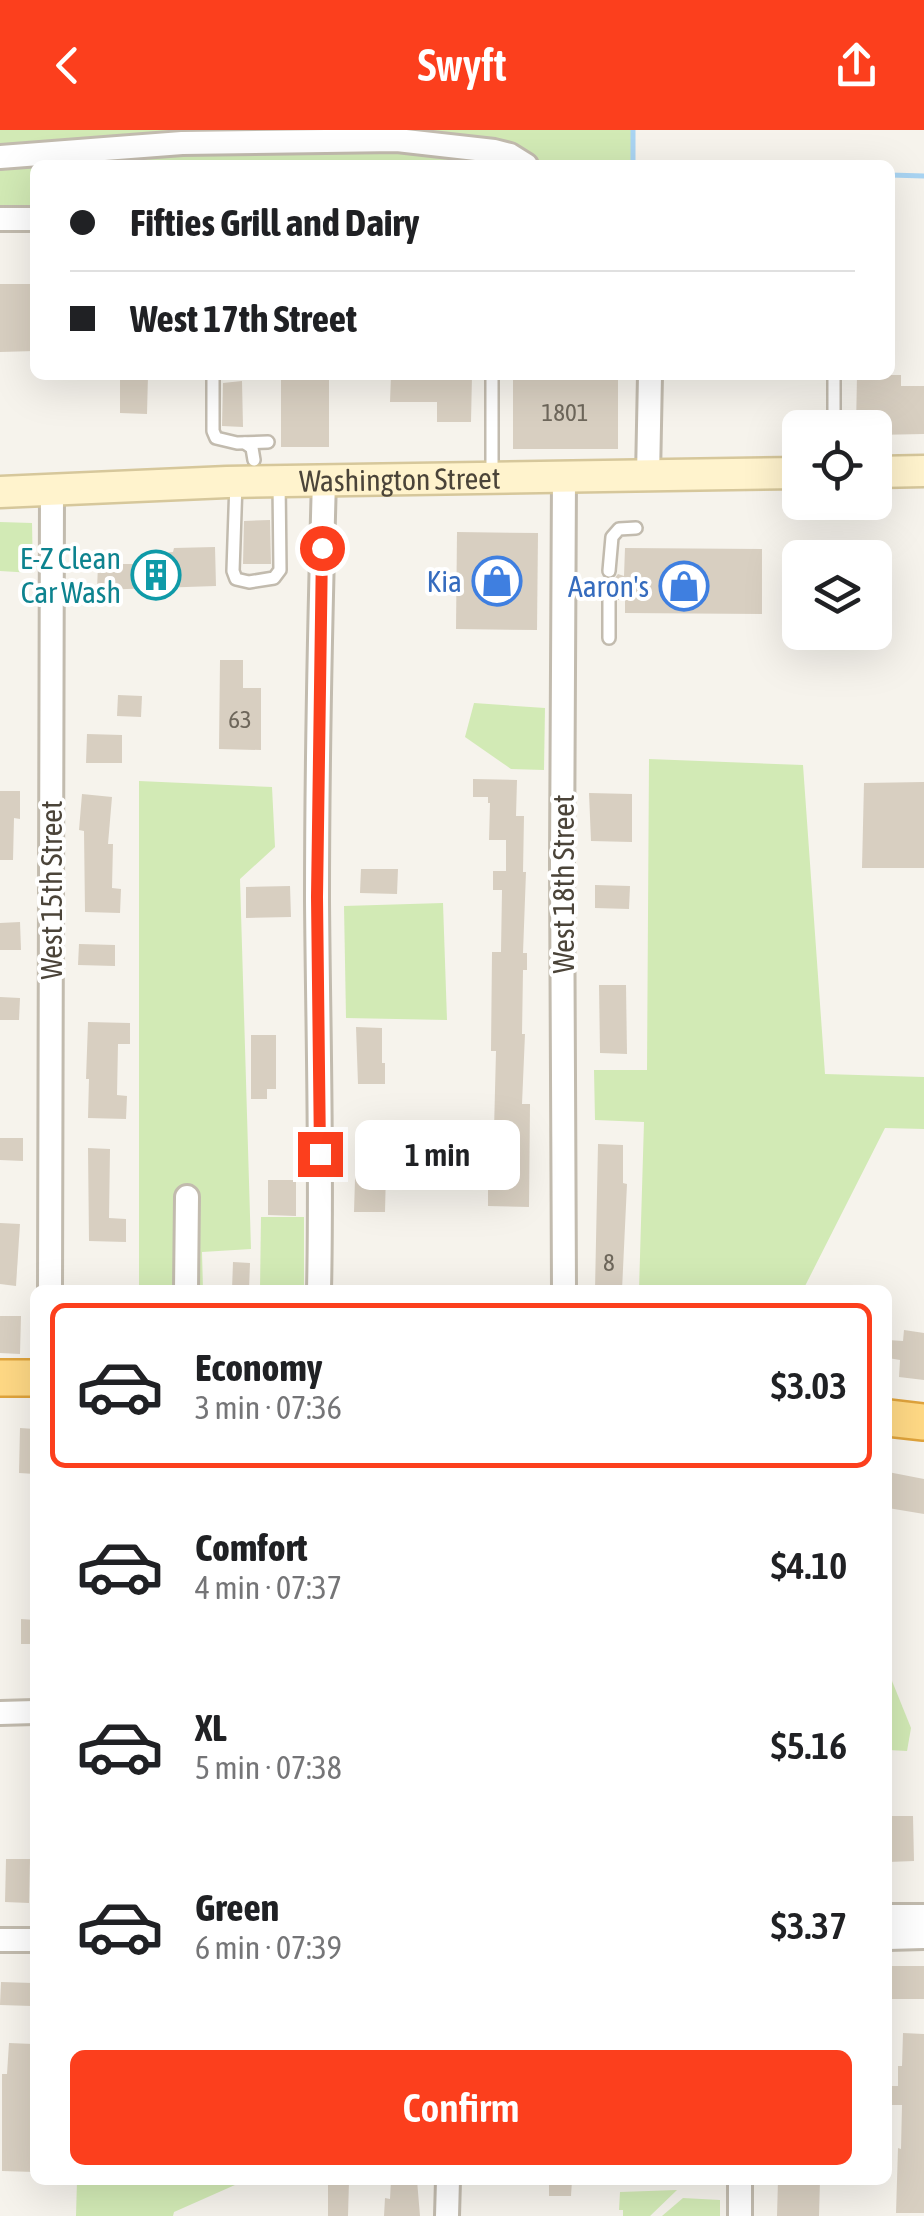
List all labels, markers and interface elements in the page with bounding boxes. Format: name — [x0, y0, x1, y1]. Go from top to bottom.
icon: back — [40, 38, 95, 93]
icon: share — [829, 38, 884, 93]
text: Swyft — [417, 39, 507, 91]
text: Fifties Grill and Dairy — [130, 201, 419, 244]
text: West 17th Street — [130, 297, 357, 340]
house number: 1801 — [541, 398, 589, 426]
map controls — [782, 410, 892, 650]
button: locate — [782, 410, 892, 520]
street label: Washington Street — [299, 461, 501, 498]
route start — [300, 526, 345, 571]
button: layers — [782, 540, 892, 650]
place label: E-Z Clean Car Wash — [20, 541, 121, 609]
building icon: E-Z Clean Car Wash — [130, 549, 182, 601]
shop icon: Kia — [471, 555, 523, 607]
shop icon: Aaron's — [658, 560, 710, 612]
place label: Kia — [426, 564, 462, 598]
place label: Aaron's — [568, 569, 649, 603]
house number: 63 — [228, 705, 252, 733]
street label: West 18th Street — [546, 794, 580, 974]
street label: West 15th Street — [34, 800, 68, 980]
callout: 1 min — [355, 1119, 520, 1189]
route end — [298, 1132, 343, 1177]
text: 1 min — [405, 1136, 470, 1173]
house number: 8 — [603, 1248, 615, 1276]
icon: car — [75, 1341, 165, 1431]
text: Economy — [195, 1346, 322, 1389]
text: $3.03 — [771, 1364, 847, 1407]
text: 3 min · 07:36 — [195, 1389, 342, 1426]
icon: car — [75, 1521, 165, 1611]
text: Comfort — [195, 1526, 307, 1569]
text: $4.10 — [771, 1544, 847, 1587]
text: 4 min · 07:37 — [195, 1569, 342, 1606]
icon: car — [75, 1701, 165, 1791]
text: XL — [195, 1706, 227, 1749]
text: $5.16 — [771, 1724, 847, 1767]
text: 5 min · 07:38 — [195, 1749, 342, 1786]
icon: car — [75, 1881, 165, 1971]
text: Green — [195, 1886, 279, 1929]
text: $3.37 — [771, 1904, 847, 1947]
text: 6 min · 07:39 — [195, 1929, 342, 1966]
button: Confirm — [70, 2050, 852, 2165]

